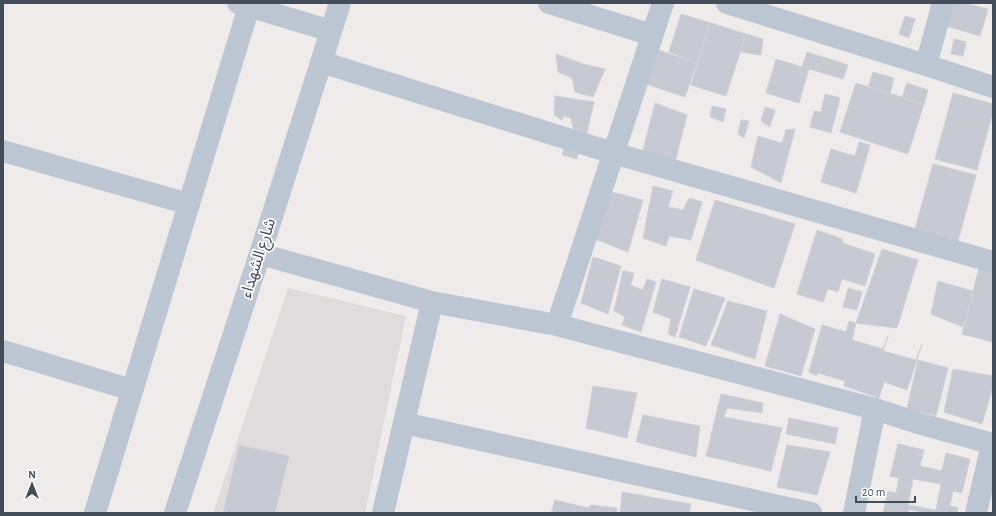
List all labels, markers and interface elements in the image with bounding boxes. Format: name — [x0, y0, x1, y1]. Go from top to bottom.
street label: شارع الشهداء — [238, 216, 282, 301]
north arrow — [12, 464, 52, 504]
text: N — [28, 469, 36, 480]
scale bar — [856, 478, 915, 504]
text: 20 m — [862, 486, 885, 498]

